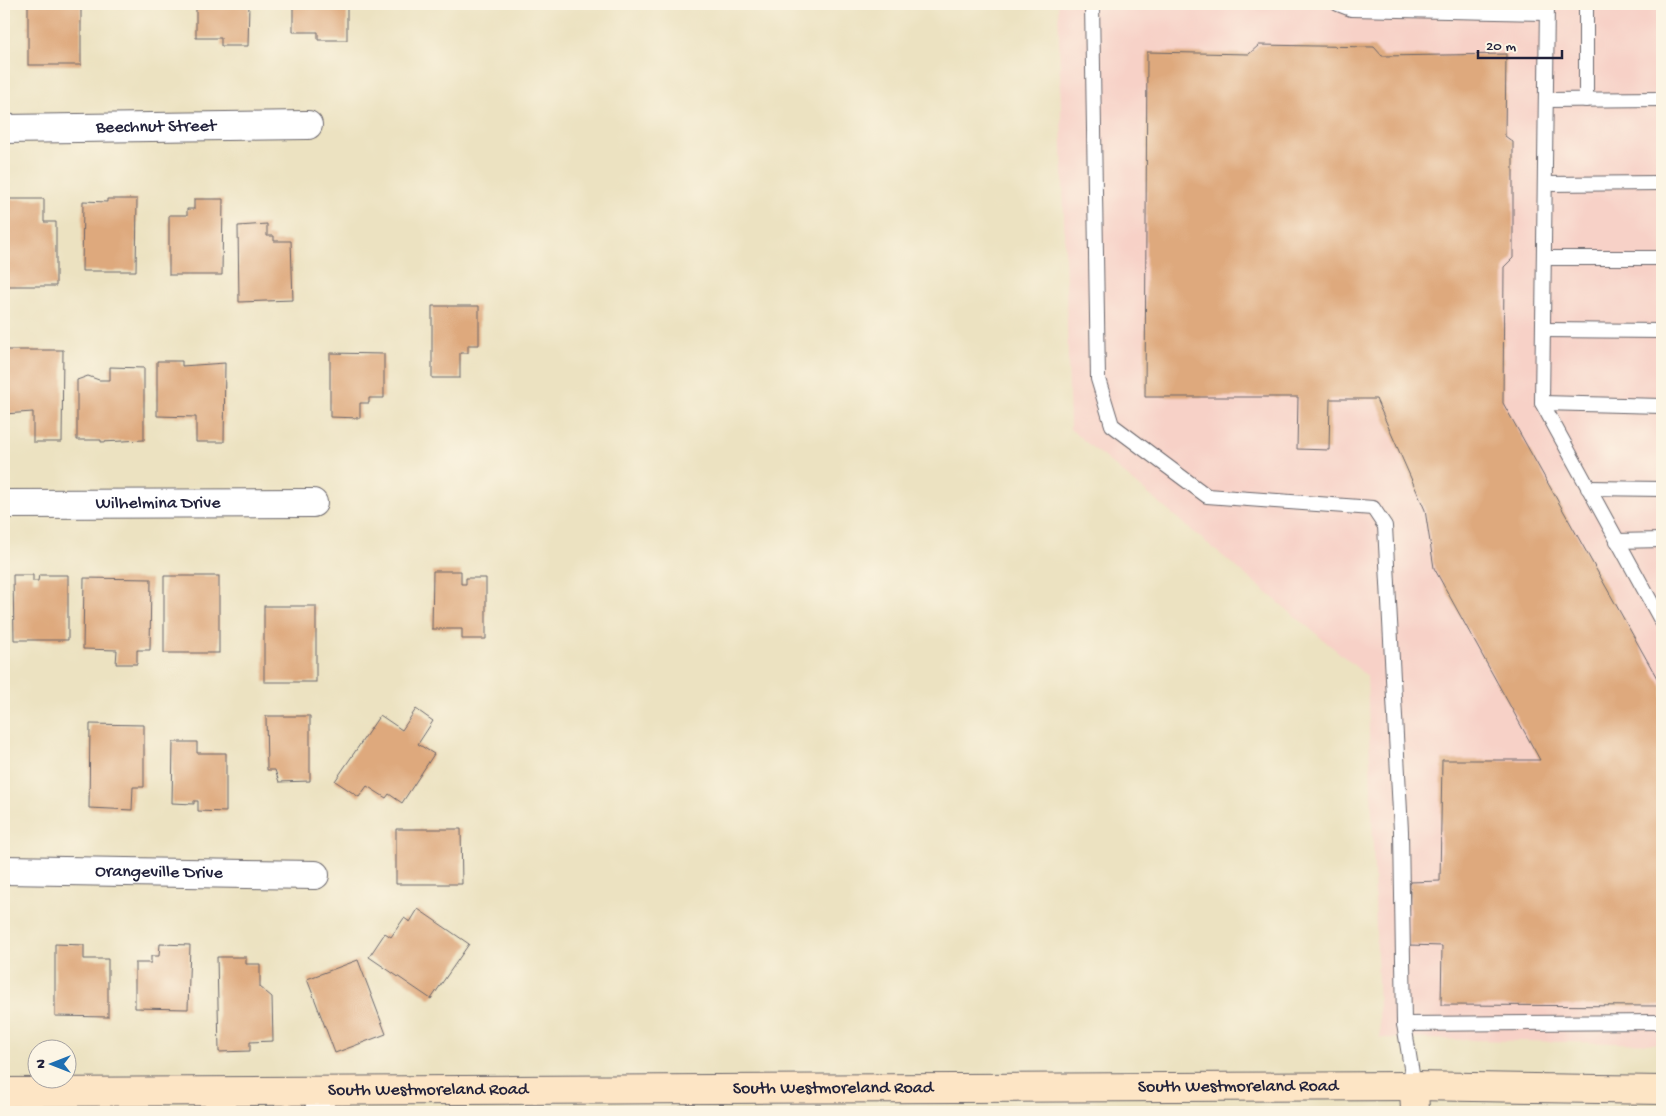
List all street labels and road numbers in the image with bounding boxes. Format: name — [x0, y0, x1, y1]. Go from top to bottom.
street label: Beechnut Street — [95, 116, 218, 138]
street label: Wilhelmina Drive — [96, 493, 221, 514]
street label: Orangeville Drive — [95, 861, 224, 884]
street label: South Westmoreland Road — [1138, 1076, 1340, 1098]
street label: South Westmoreland Road — [733, 1078, 935, 1099]
street label: South Westmoreland Road — [328, 1079, 530, 1101]

